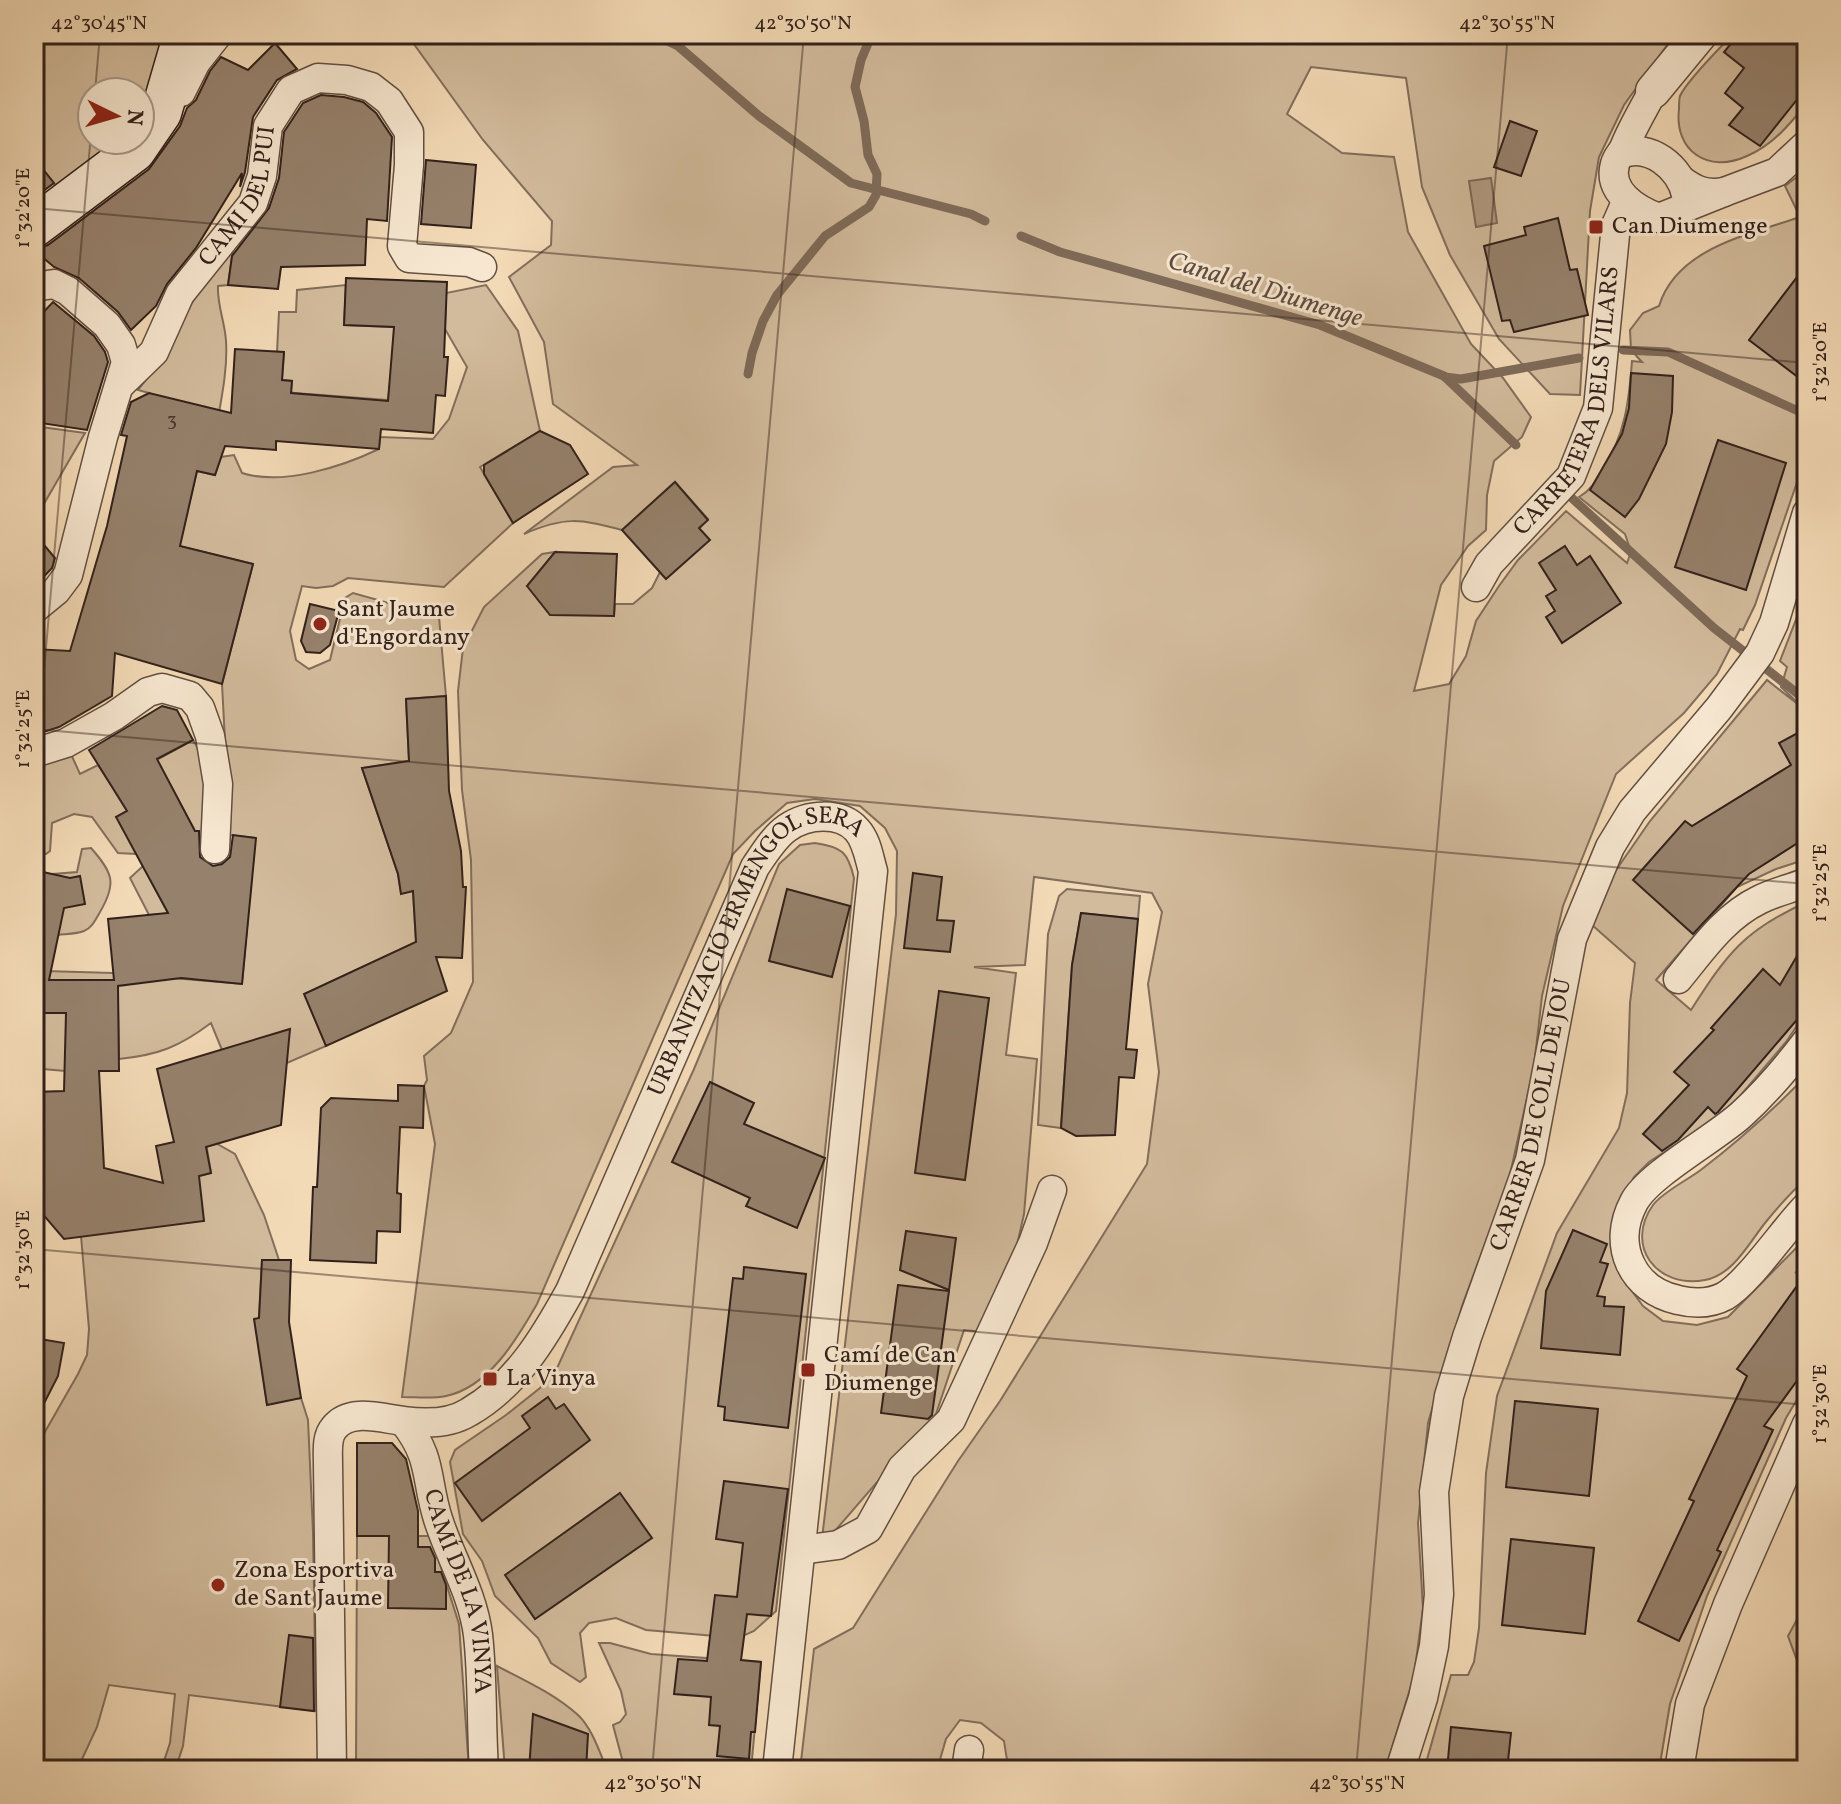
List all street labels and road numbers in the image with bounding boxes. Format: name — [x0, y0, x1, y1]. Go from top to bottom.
street label: CAMI DEL PUI — [191, 124, 285, 274]
street label: CARRETERA DELS VILARS — [1506, 265, 1629, 544]
street label: URBANITZACIÓ ERMENGOL SERA — [640, 799, 873, 1102]
street label: CARRER DE COLL DE JOU — [1482, 976, 1581, 1256]
street label: CAMÍ DE LA VINYA — [414, 1486, 499, 1694]

